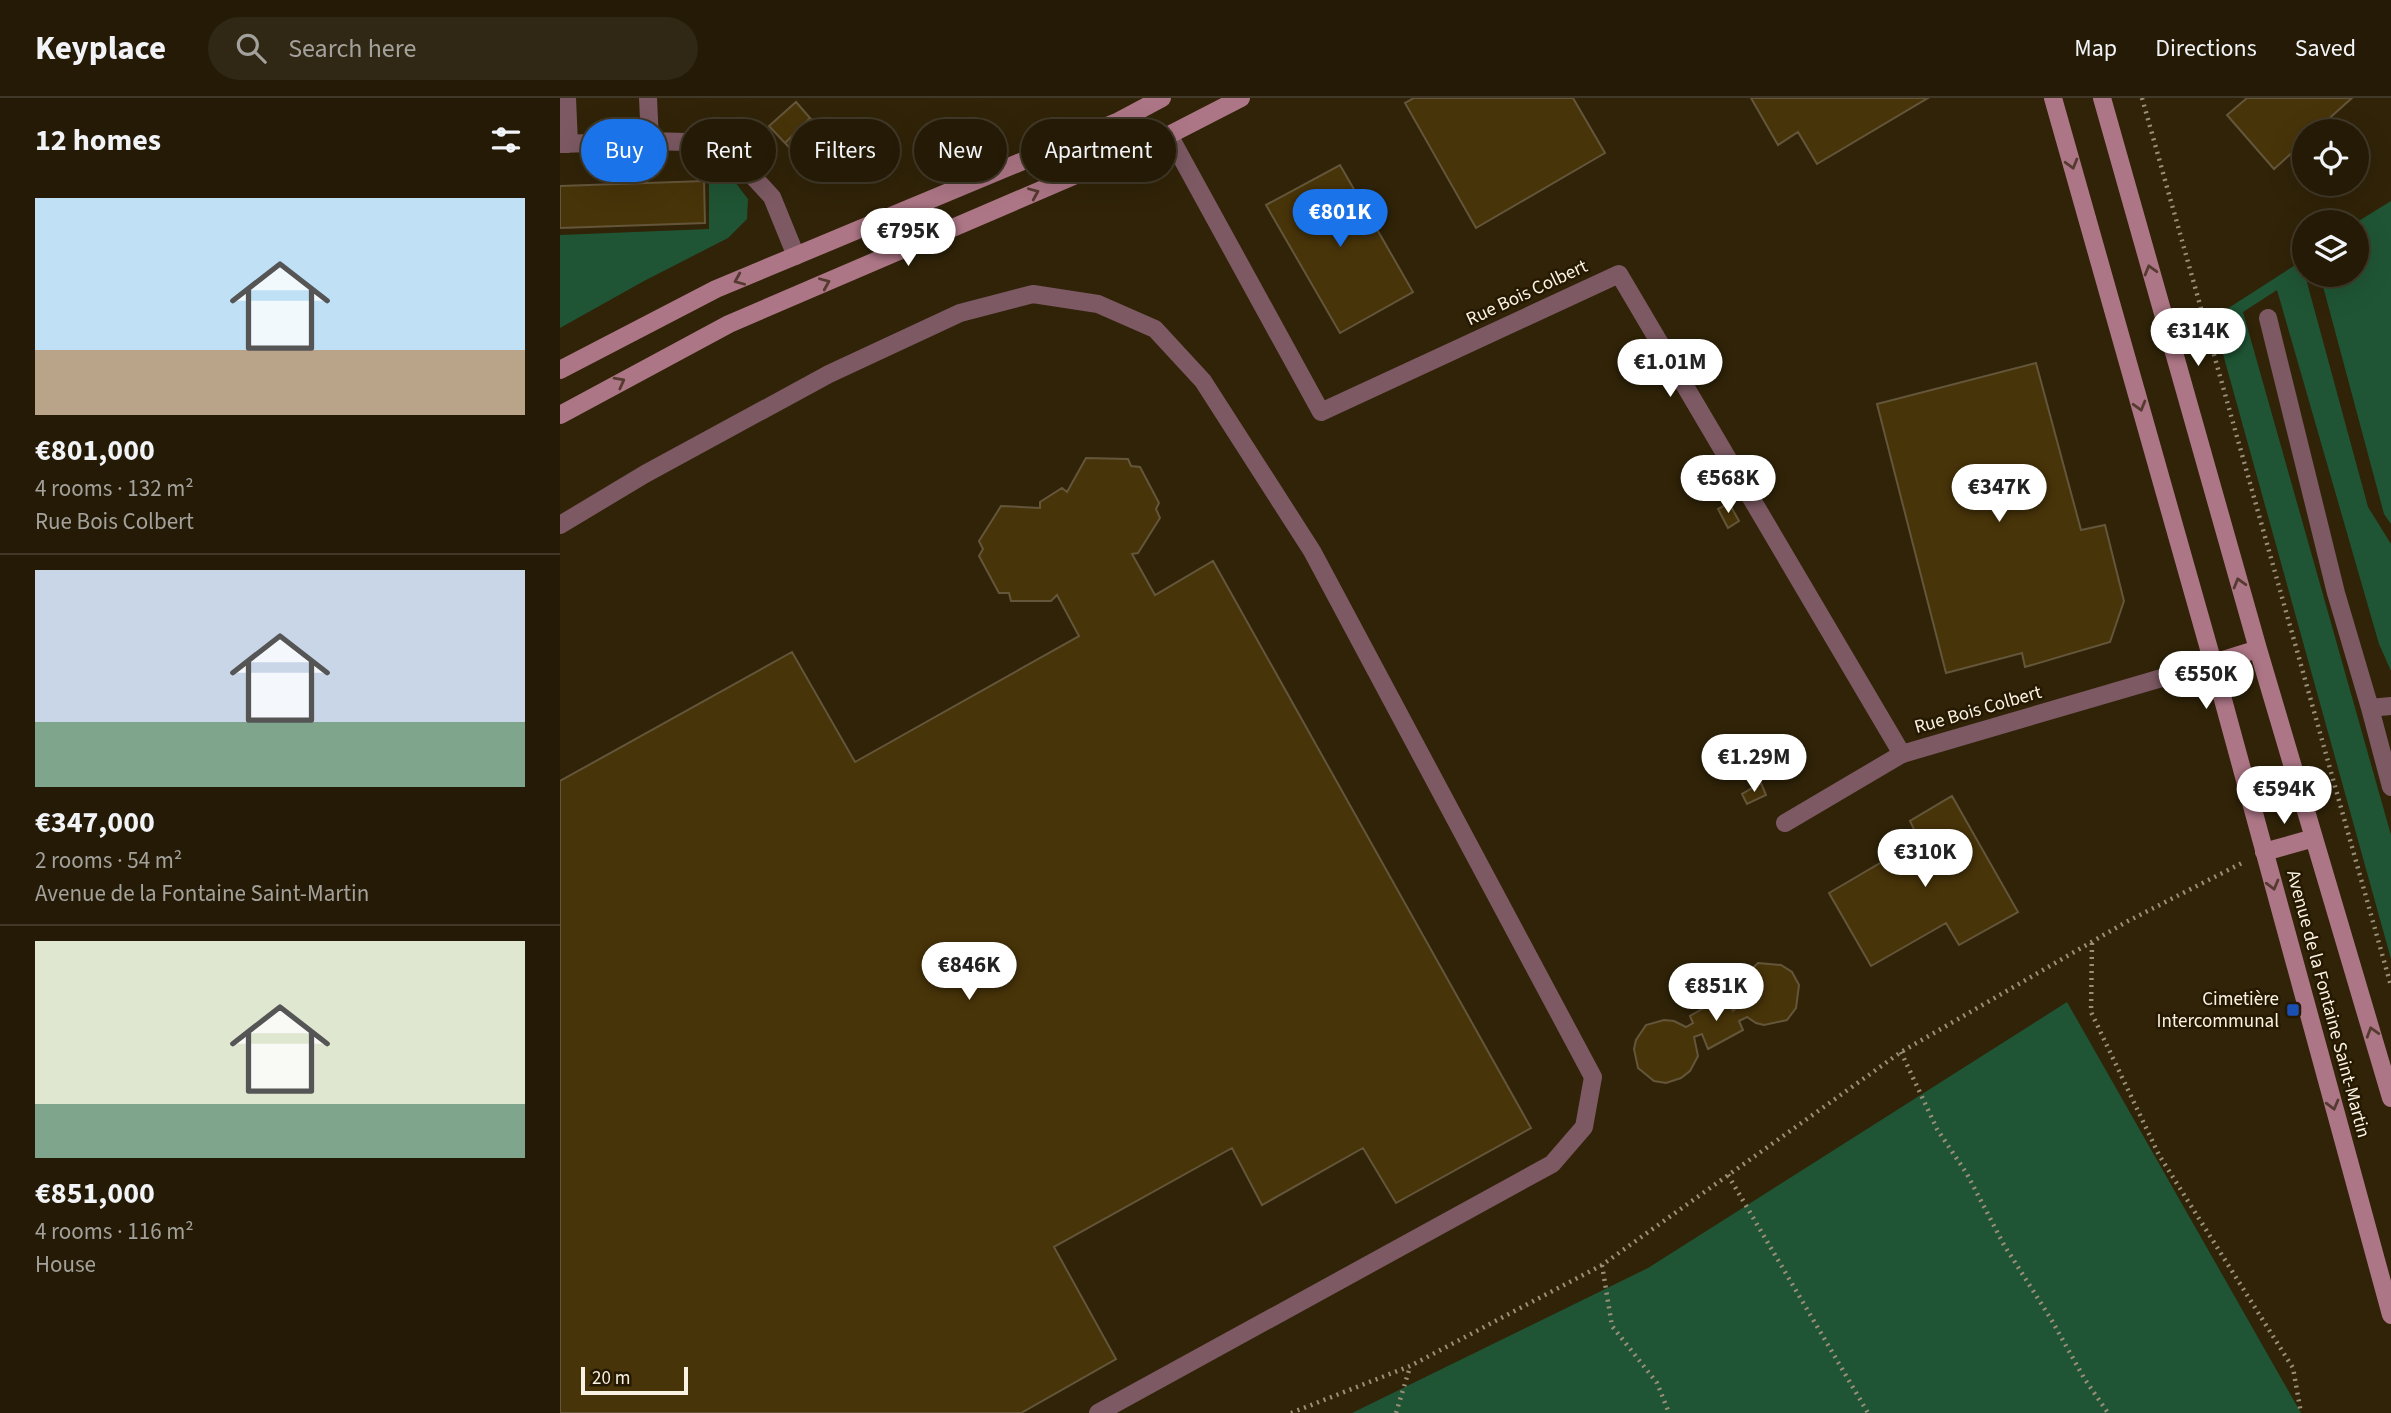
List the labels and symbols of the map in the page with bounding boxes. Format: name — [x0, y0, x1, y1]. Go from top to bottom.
one-way arrow — [2064, 158, 2078, 170]
one-way arrow — [1027, 188, 1039, 202]
pin: €801K — [1291, 190, 1389, 249]
pin: €795K — [859, 208, 957, 268]
street label: Rue Bois Colbert — [1462, 253, 1593, 333]
one-way arrow — [2144, 264, 2159, 276]
one-way arrow — [734, 271, 746, 285]
one-way arrow — [817, 277, 830, 291]
pin: €314K — [2149, 308, 2247, 368]
pin: €1.01M — [1613, 340, 1727, 399]
one-way arrow — [613, 377, 625, 390]
one-way arrow — [2132, 400, 2146, 412]
pin: €568K — [1679, 456, 1777, 515]
pin: €347K — [1950, 464, 2048, 524]
one-way arrow — [2233, 577, 2247, 589]
pin: €550K — [2157, 652, 2255, 711]
street label: Rue Bois Colbert — [1911, 679, 2045, 741]
pin: €1.29M — [1697, 734, 1811, 794]
pin: €594K — [2235, 766, 2333, 826]
pin: €310K — [1876, 830, 1974, 889]
street label: Avenue de la Fontaine Saint-Martin — [2279, 867, 2377, 1141]
one-way arrow — [2265, 879, 2280, 891]
pin: €846K — [920, 942, 1018, 1002]
pin: €851K — [1667, 964, 1765, 1023]
place label: Cimetière Intercommunal — [2156, 986, 2279, 1035]
marker: Cimetière Intercommunal — [2285, 1002, 2301, 1018]
one-way arrow — [2366, 1026, 2381, 1038]
one-way arrow — [2325, 1098, 2340, 1110]
scale bar — [581, 1364, 688, 1396]

